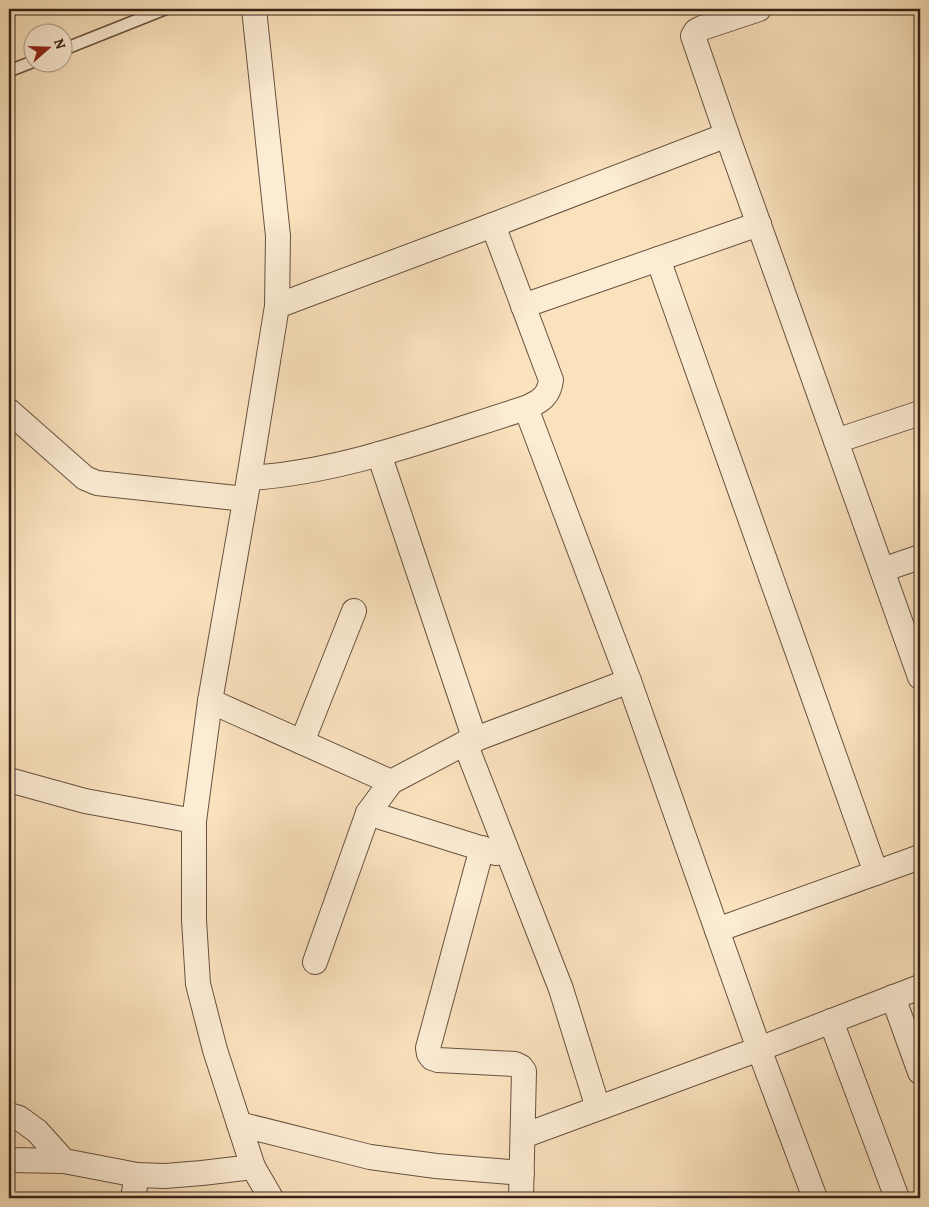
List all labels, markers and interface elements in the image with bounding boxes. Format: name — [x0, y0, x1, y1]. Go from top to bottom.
north arrow — [22, 22, 72, 72]
text: N — [49, 36, 70, 52]

